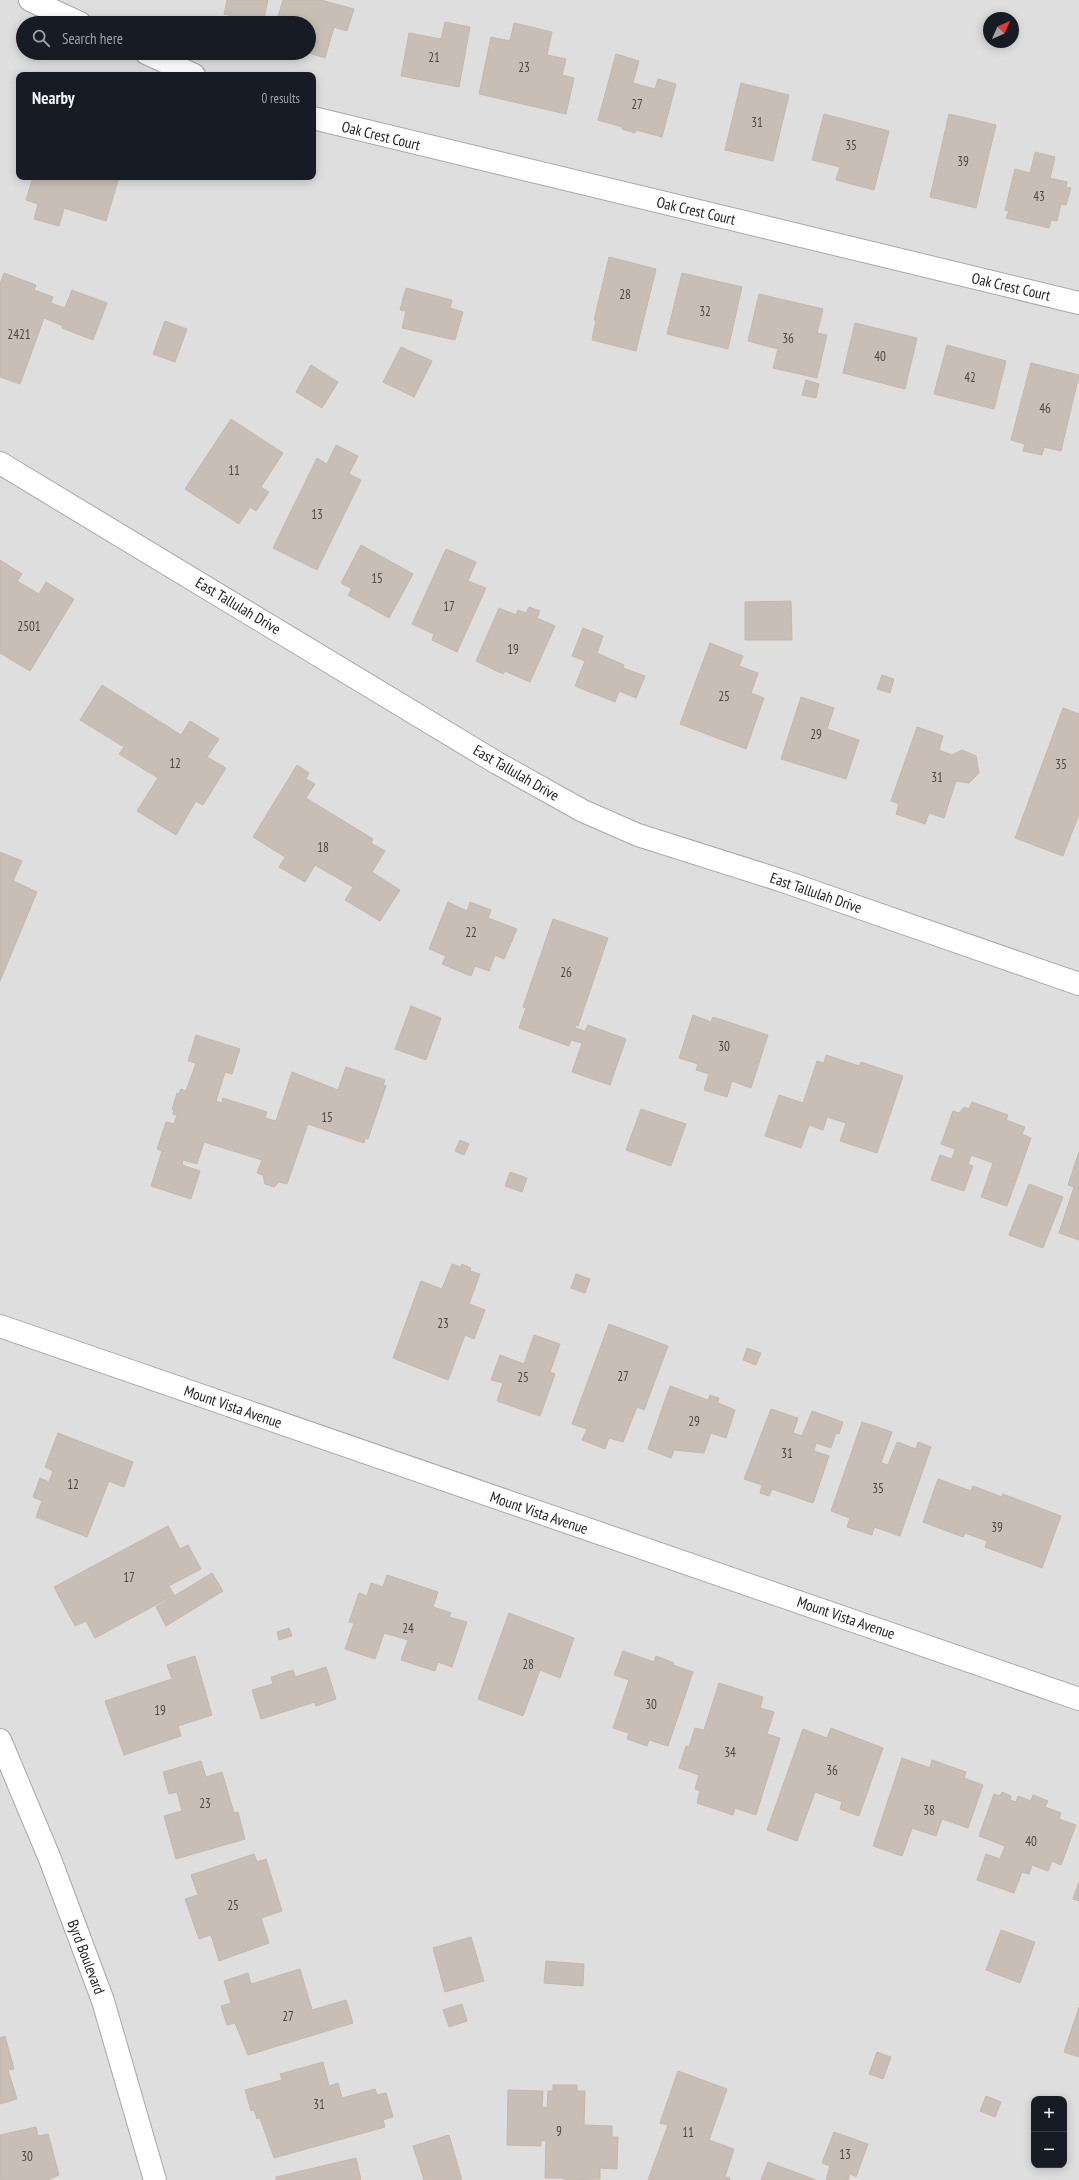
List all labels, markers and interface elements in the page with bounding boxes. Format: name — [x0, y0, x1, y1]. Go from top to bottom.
north arrow — [983, 12, 1019, 48]
search box — [16, 16, 316, 60]
icon: search — [30, 27, 52, 49]
text: Search here — [62, 29, 123, 48]
house number: 21 — [428, 49, 440, 66]
house number: 23 — [518, 59, 530, 76]
text: Nearby — [32, 87, 75, 109]
text: 0 results — [261, 90, 300, 107]
house number: 27 — [631, 96, 643, 113]
house number: 31 — [751, 114, 763, 131]
street label: Oak Crest Court — [340, 117, 422, 154]
house number: 35 — [845, 137, 857, 154]
house number: 39 — [957, 153, 969, 170]
house number: 43 — [1033, 188, 1045, 205]
street label: Oak Crest Court — [655, 192, 737, 229]
street label: Oak Crest Court — [970, 268, 1052, 305]
house number: 28 — [619, 286, 631, 303]
house number: 32 — [699, 303, 711, 320]
house number: 2421 — [7, 326, 31, 343]
house number: 36 — [782, 330, 794, 347]
house number: 40 — [874, 348, 886, 365]
house number: 42 — [964, 369, 976, 386]
house number: 46 — [1039, 400, 1051, 417]
house number: 11 — [228, 462, 240, 479]
house number: 13 — [311, 506, 323, 523]
house number: 15 — [371, 570, 383, 587]
street label: East Tallulah Drive — [192, 573, 284, 638]
house number: 17 — [443, 598, 455, 615]
house number: 2501 — [17, 618, 41, 635]
house number: 19 — [507, 641, 519, 658]
house number: 25 — [718, 688, 730, 705]
house number: 29 — [810, 726, 822, 743]
street label: East Tallulah Drive — [470, 740, 563, 805]
house number: 12 — [169, 755, 181, 772]
house number: 35 — [1055, 756, 1067, 773]
house number: 31 — [931, 769, 943, 786]
house number: 18 — [317, 839, 329, 856]
street label: East Tallulah Drive — [768, 868, 865, 917]
house number: 22 — [465, 924, 477, 941]
house number: 26 — [560, 964, 572, 981]
house number: 30 — [718, 1038, 730, 1055]
house number: 15 — [321, 1109, 333, 1126]
house number: 23 — [437, 1315, 449, 1332]
house number: 27 — [617, 1368, 629, 1385]
house number: 25 — [517, 1369, 529, 1386]
street label: Mount Vista Avenue — [182, 1381, 285, 1432]
house number: 29 — [688, 1413, 700, 1430]
house number: 31 — [781, 1445, 793, 1462]
house number: 12 — [67, 1476, 79, 1493]
house number: 35 — [872, 1480, 884, 1497]
street label: Mount Vista Avenue — [488, 1487, 591, 1538]
house number: 39 — [991, 1519, 1003, 1536]
house number: 17 — [123, 1569, 135, 1586]
street label: Mount Vista Avenue — [795, 1592, 898, 1643]
house number: 24 — [402, 1620, 414, 1637]
house number: 28 — [522, 1656, 534, 1673]
house number: 30 — [645, 1696, 657, 1713]
house number: 19 — [154, 1702, 166, 1719]
house number: 34 — [724, 1744, 736, 1761]
house number: 36 — [826, 1762, 838, 1779]
house number: 23 — [199, 1795, 211, 1812]
house number: 38 — [923, 1802, 935, 1819]
house number: 40 — [1025, 1833, 1037, 1850]
house number: 25 — [227, 1897, 239, 1914]
street label: Byrd Boulevard — [64, 1917, 109, 1997]
house number: 27 — [282, 2008, 294, 2025]
house number: 31 — [313, 2096, 325, 2113]
map controls — [1031, 2096, 1067, 2168]
button: + — [1031, 2096, 1067, 2132]
house number: 9 — [556, 2123, 562, 2140]
house number: 11 — [682, 2124, 694, 2141]
button: − — [1031, 2132, 1067, 2168]
house number: 13 — [839, 2146, 851, 2163]
house number: 30 — [21, 2148, 33, 2165]

